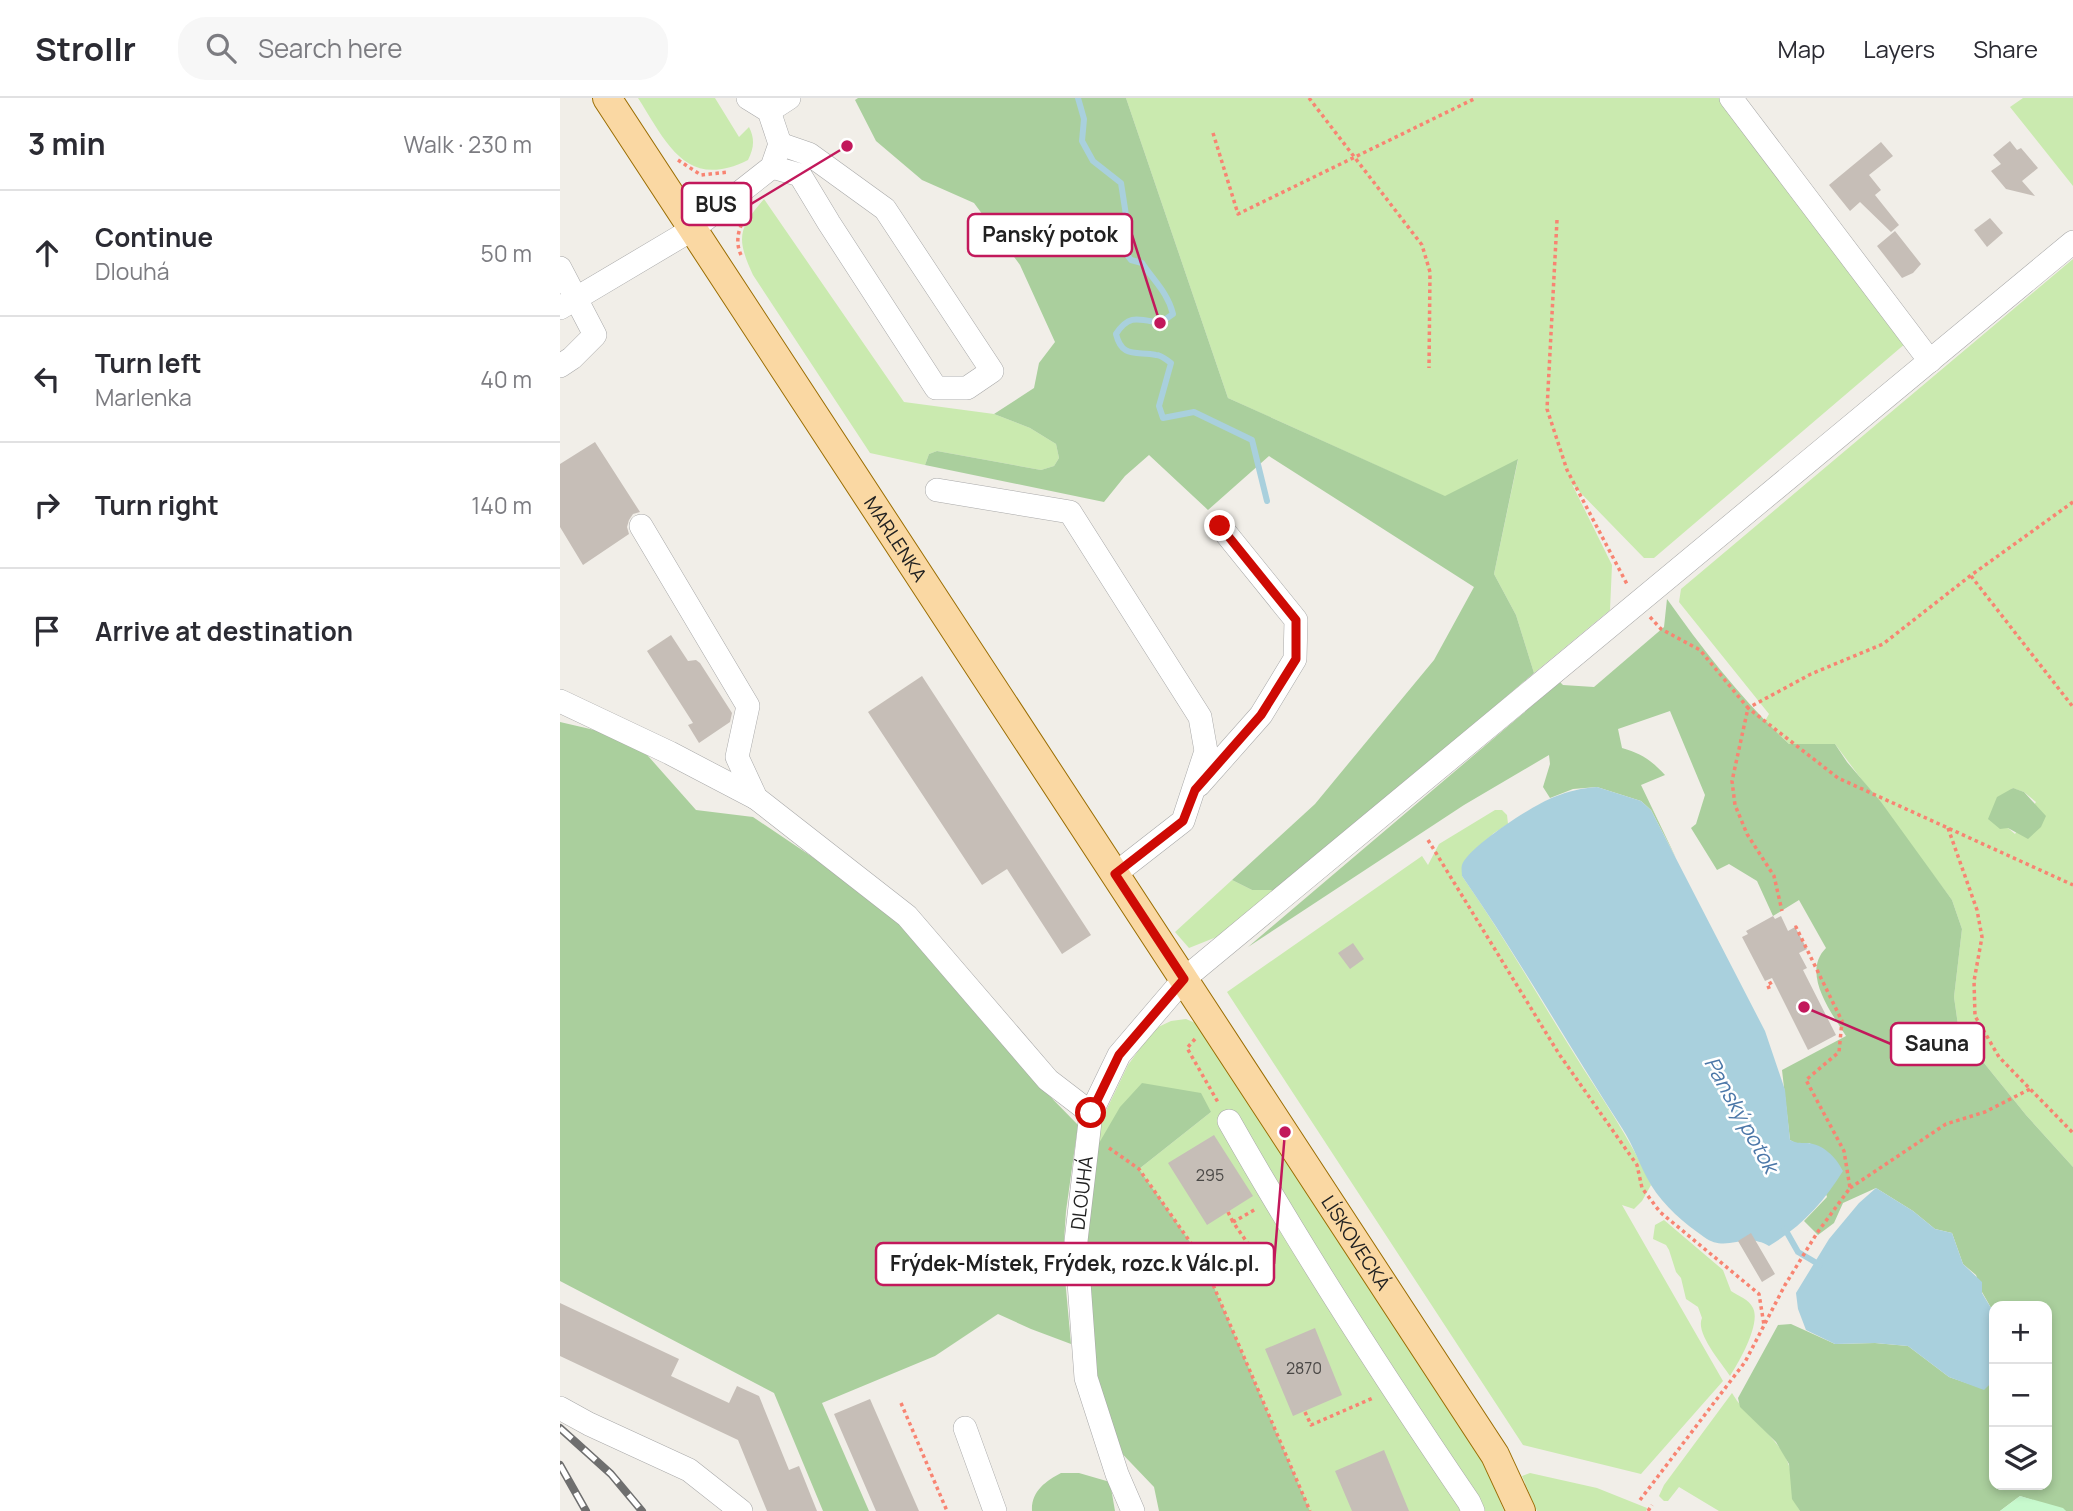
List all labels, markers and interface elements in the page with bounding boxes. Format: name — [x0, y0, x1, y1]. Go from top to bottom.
search box — [178, 17, 668, 80]
text: Strollr — [35, 26, 136, 71]
icon: search — [202, 29, 240, 67]
text: Search here — [258, 30, 402, 66]
text: Map — [1778, 32, 1825, 65]
text: Layers — [1863, 32, 1935, 65]
text: Share — [1973, 32, 2038, 65]
text: 3 min — [28, 123, 106, 164]
text: Walk · 230 m — [404, 128, 532, 160]
callout: BUS — [682, 183, 751, 225]
text: BUS — [695, 190, 737, 218]
callout: Panský potok — [968, 214, 1132, 256]
text: Continue — [95, 219, 213, 255]
text: Panský potok — [982, 220, 1119, 248]
icon: ahead — [28, 234, 66, 272]
text: 50 m — [481, 237, 532, 269]
text: Dlouhá — [95, 255, 170, 287]
text: Turn left — [95, 345, 202, 381]
icon: left — [28, 360, 66, 398]
text: 40 m — [480, 363, 532, 395]
text: Marlenka — [95, 381, 192, 413]
icon: right — [28, 486, 66, 524]
text: Turn right — [95, 487, 219, 523]
text: 140 m — [471, 489, 532, 521]
street label: MARLENKA — [858, 491, 933, 587]
route end — [1204, 510, 1235, 541]
icon: arrive — [28, 612, 66, 650]
text: Arrive at destination — [95, 613, 353, 649]
callout: Sauna — [1891, 1023, 1984, 1065]
text: Sauna — [1905, 1029, 1969, 1057]
water label: Panský potok — [1698, 1051, 1787, 1180]
route start — [1075, 1097, 1106, 1128]
street label: DLOUHÁ — [1064, 1155, 1099, 1231]
house number: 295 — [1196, 1164, 1224, 1186]
street label: LÍSKOVECKÁ — [1315, 1190, 1397, 1295]
callout: Frýdek-Místek, Frýdek, rozc.k Válc.pl. — [876, 1243, 1274, 1285]
text: Frýdek-Místek, Frýdek, rozc.k Válc.pl. — [890, 1249, 1260, 1277]
map controls — [1989, 1301, 2052, 1490]
button: + — [1989, 1301, 2052, 1364]
house number: 2870 — [1286, 1357, 1322, 1379]
button: − — [1989, 1364, 2052, 1427]
button: layers — [1989, 1427, 2052, 1490]

